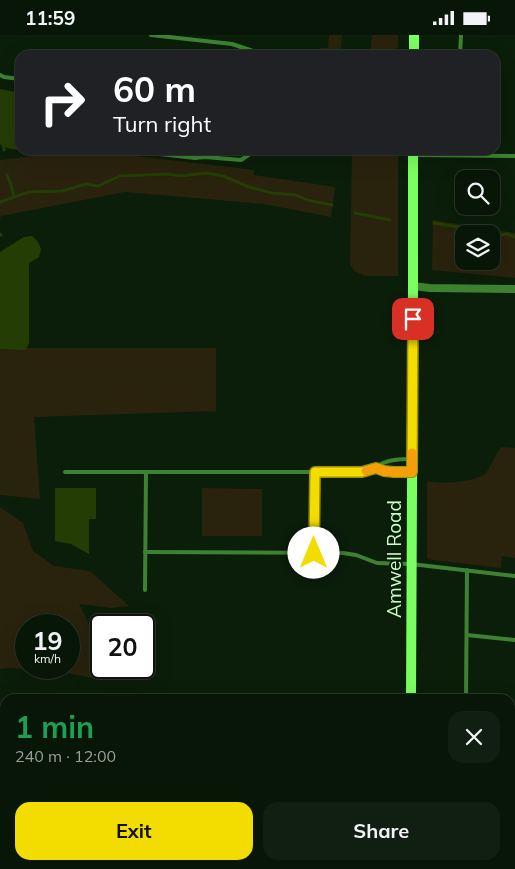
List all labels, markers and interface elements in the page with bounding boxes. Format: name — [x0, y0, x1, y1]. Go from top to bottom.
text: 11:59 — [25, 6, 75, 30]
text: 60 m — [113, 67, 196, 111]
icon: right — [30, 70, 95, 135]
text: Turn right — [113, 110, 211, 138]
map controls — [455, 170, 500, 270]
button: search — [455, 170, 500, 215]
button: layers — [455, 225, 500, 270]
pin — [392, 298, 434, 340]
icon: arrive — [399, 305, 427, 333]
street label: Amwell Road — [382, 500, 406, 618]
position arrow — [287, 526, 339, 578]
speed limit sign: 20 — [90, 614, 155, 679]
text: 19 — [32, 625, 63, 656]
text: km/h — [34, 651, 61, 666]
text: 1 min — [15, 708, 94, 746]
button: close — [448, 711, 500, 763]
text: 240 m · 12:00 — [15, 746, 116, 766]
button: Exit — [15, 802, 253, 860]
button: Share — [263, 802, 500, 860]

